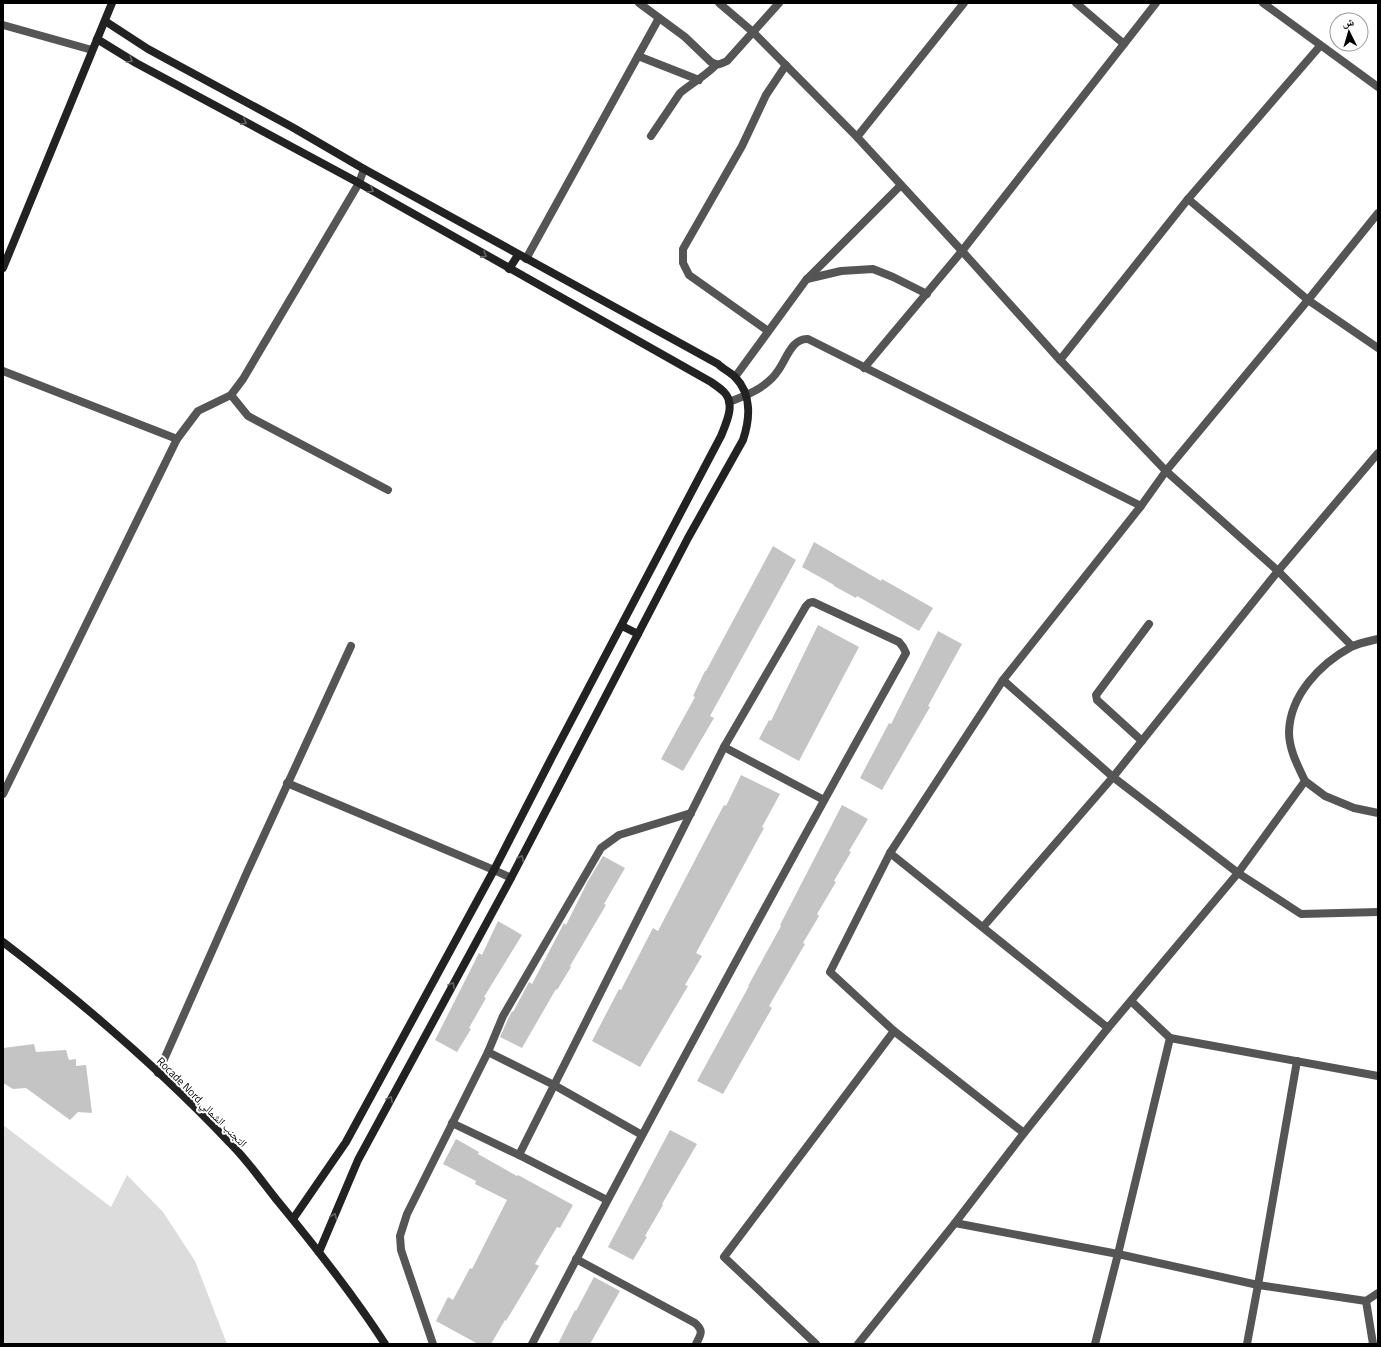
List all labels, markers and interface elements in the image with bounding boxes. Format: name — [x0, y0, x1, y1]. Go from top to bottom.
north arrow — [1329, 12, 1369, 52]
text: ش — [1342, 14, 1355, 31]
one-way arrow — [126, 55, 133, 62]
one-way arrow — [240, 117, 247, 125]
one-way arrow — [367, 186, 374, 193]
one-way arrow — [480, 250, 487, 257]
one-way arrow — [516, 855, 524, 863]
one-way arrow — [448, 982, 455, 989]
street label: Rocade Nord,التجنب الشمالي — [153, 1053, 251, 1151]
one-way arrow — [386, 1096, 393, 1104]
one-way arrow — [329, 1213, 337, 1221]

